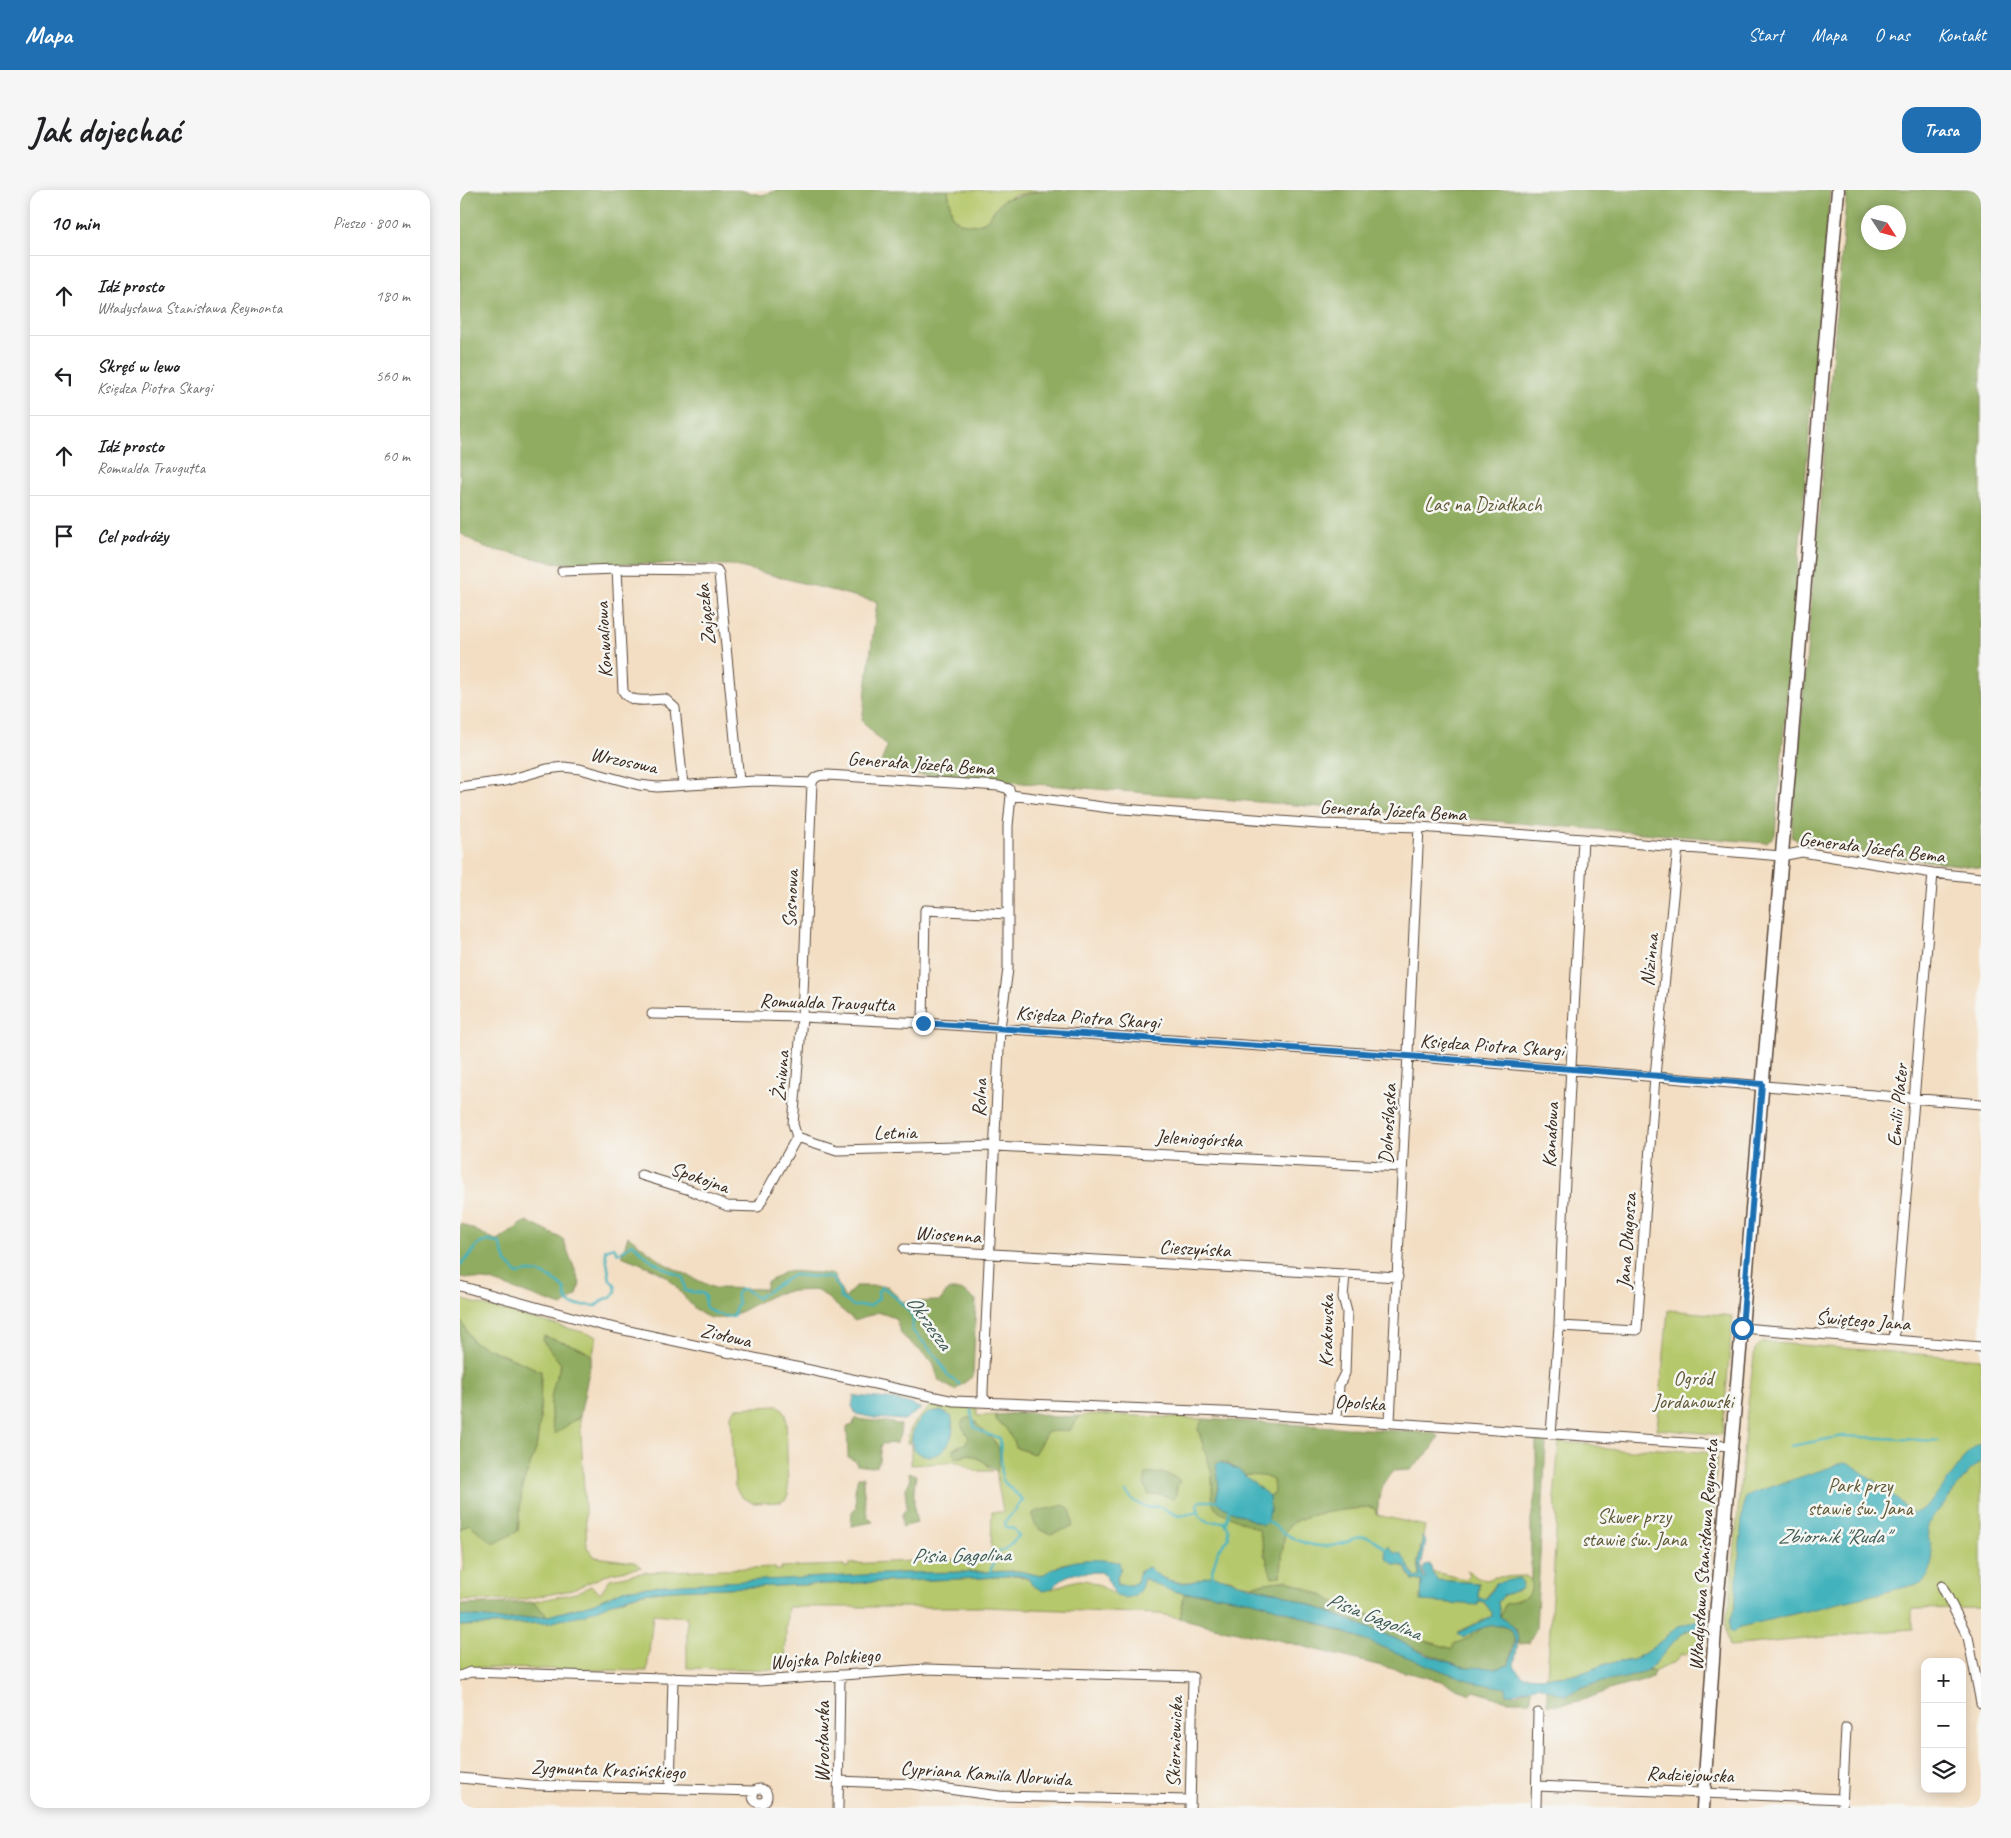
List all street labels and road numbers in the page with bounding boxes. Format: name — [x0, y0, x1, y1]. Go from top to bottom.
street label: Zajączka — [690, 582, 721, 647]
street label: Konwaliowa — [589, 600, 618, 678]
street label: Wrzosowa — [588, 741, 661, 780]
street label: Generała Józefa Bema — [847, 746, 996, 781]
street label: Generała Józefa Bema — [1319, 794, 1468, 827]
street label: Generała Józefa Bema — [1798, 826, 1948, 869]
street label: Sosnowa — [776, 868, 805, 929]
street label: Nizinna — [1634, 931, 1665, 987]
street label: Romualda Traugutta — [759, 988, 897, 1017]
street label: Księdza Piotra Skargi — [1015, 1000, 1163, 1035]
street label: Księdza Piotra Skargi — [1419, 1028, 1567, 1063]
street label: Żniwna — [766, 1048, 795, 1102]
street label: Emilii Plater — [1881, 1061, 1914, 1147]
street label: Rolna — [966, 1077, 993, 1117]
street label: Dolnośląska — [1373, 1082, 1402, 1165]
street label: Kanałowa — [1536, 1100, 1565, 1168]
street label: Letnia — [873, 1120, 918, 1145]
street label: Jeleniogórska — [1154, 1124, 1244, 1153]
street label: Spokojna — [667, 1156, 734, 1200]
street label: Jana Długosza — [1611, 1191, 1642, 1291]
street label: Wiosenna — [914, 1220, 983, 1249]
street label: Cieszyńska — [1159, 1234, 1233, 1263]
street label: Krakowska — [1313, 1293, 1340, 1368]
street label: Świętego Jana — [1815, 1305, 1912, 1336]
street label: Ziołowa — [698, 1318, 755, 1354]
street label: Opolska — [1334, 1388, 1388, 1417]
street label: Władysława Stanisława Reymonta — [1683, 1437, 1724, 1671]
street label: Wojska Polskiego — [769, 1642, 882, 1675]
street label: Skierniewicka — [1160, 1694, 1189, 1788]
street label: Wrocławska — [810, 1699, 835, 1783]
street label: Zygmunta Krasińskiego — [530, 1754, 686, 1785]
street label: Cypriana Kamila Norwida — [900, 1755, 1074, 1792]
street label: Radziejowska — [1646, 1760, 1736, 1789]

